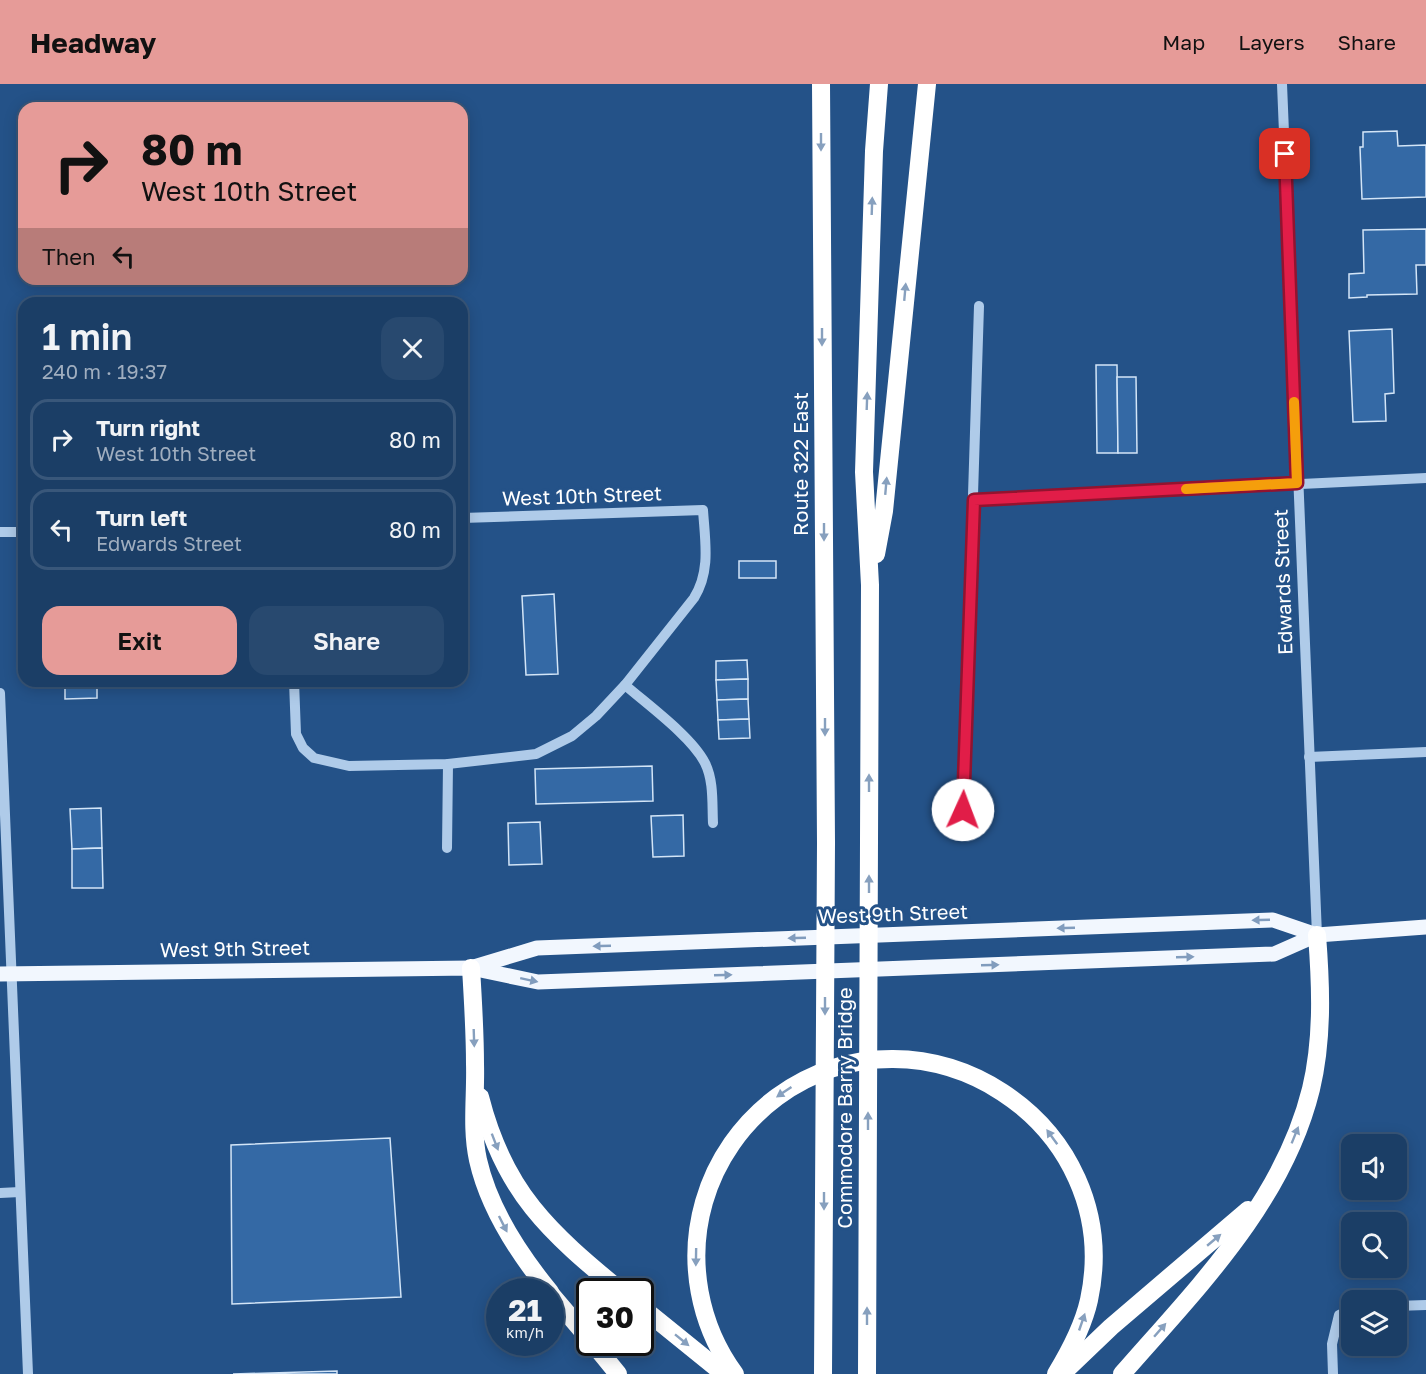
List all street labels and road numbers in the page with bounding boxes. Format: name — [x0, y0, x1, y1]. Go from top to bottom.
street label: Route 322 East — [788, 392, 812, 536]
street label: West 10th Street — [501, 480, 662, 510]
street label: Edwards Street — [1267, 509, 1297, 655]
street label: West 9th Street — [817, 898, 968, 928]
street label: West 9th Street — [160, 935, 310, 961]
street label: Commodore Barry Bridge — [832, 987, 856, 1229]

